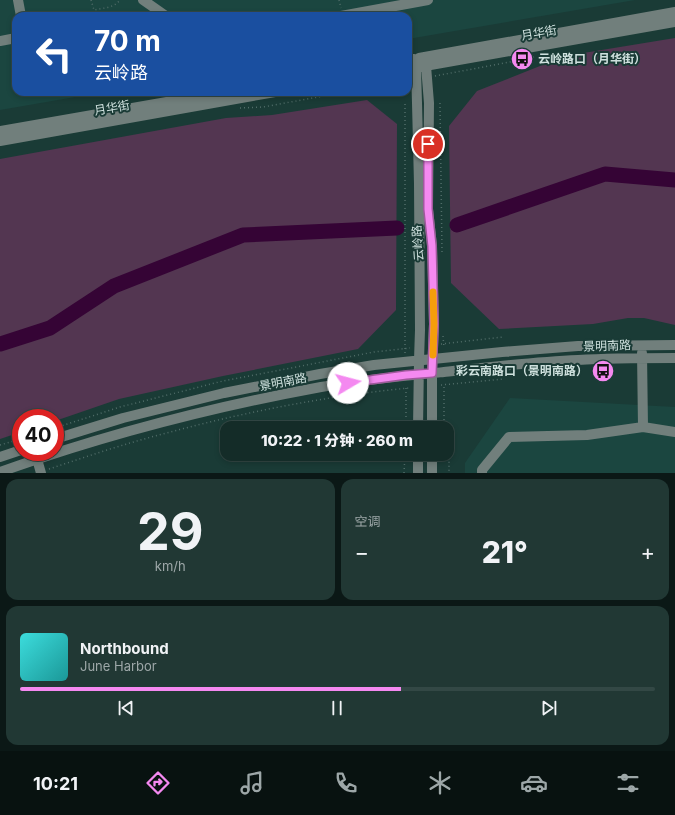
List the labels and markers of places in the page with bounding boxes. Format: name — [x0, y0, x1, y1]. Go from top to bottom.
bus stop icon: 云岭路口（月华街） — [509, 46, 535, 72]
place label: 云岭路口（月华街） — [538, 51, 646, 66]
pin — [411, 127, 445, 161]
bus stop icon: 彩云南路口（景明南路） — [590, 358, 616, 384]
place label: 彩云南路口（景明南路） — [456, 363, 588, 378]

